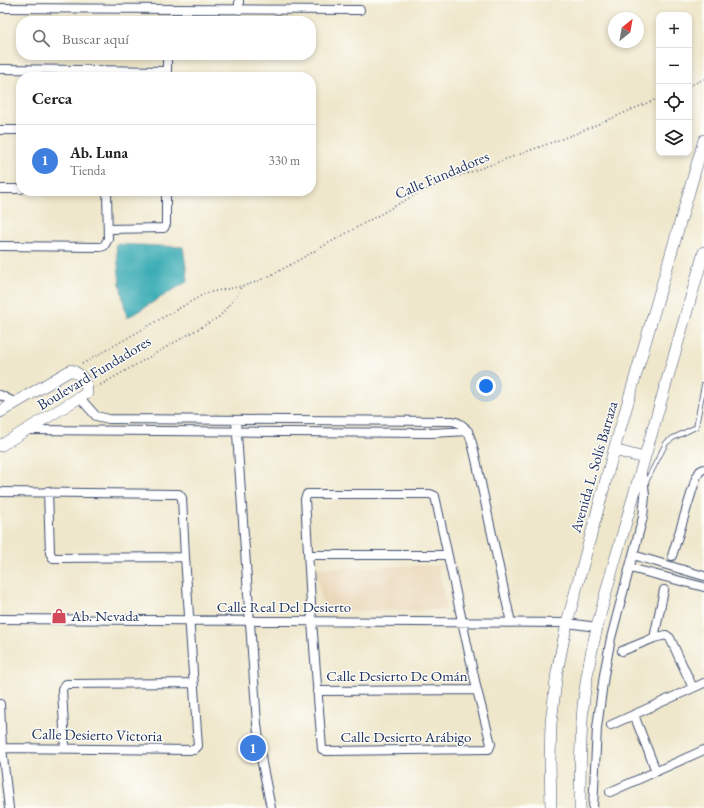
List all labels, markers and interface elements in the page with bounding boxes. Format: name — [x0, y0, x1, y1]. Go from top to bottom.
north arrow — [608, 12, 644, 48]
map controls — [656, 12, 692, 156]
button: + — [656, 12, 692, 48]
search box — [16, 16, 316, 60]
icon: search — [30, 27, 52, 49]
text: Buscar aquí — [62, 29, 129, 48]
button: − — [656, 48, 692, 84]
button: locate — [656, 84, 692, 120]
text: Cerca — [32, 87, 72, 109]
button: layers — [656, 120, 692, 156]
text: Ab. Luna — [70, 143, 128, 162]
street label: Calle Fundadores — [392, 146, 492, 203]
text: 1 — [42, 152, 48, 169]
text: 330 m — [269, 152, 300, 169]
text: Tienda — [70, 162, 106, 179]
street label: Boulevard Fundadores — [33, 331, 154, 414]
your location — [476, 376, 496, 396]
street label: Avenida L. Solís Barraza — [565, 399, 621, 536]
street label: Calle Real Del Desierto — [217, 597, 351, 616]
place label: Ab. Nevada — [70, 606, 139, 625]
shop icon: Ab. Nevada — [50, 607, 68, 625]
street label: Calle Desierto De Omán — [326, 666, 468, 685]
street label: Calle Desierto Victoria — [31, 724, 163, 745]
street label: Calle Desierto Arábigo — [340, 727, 472, 746]
pin: 1 — [240, 733, 266, 763]

